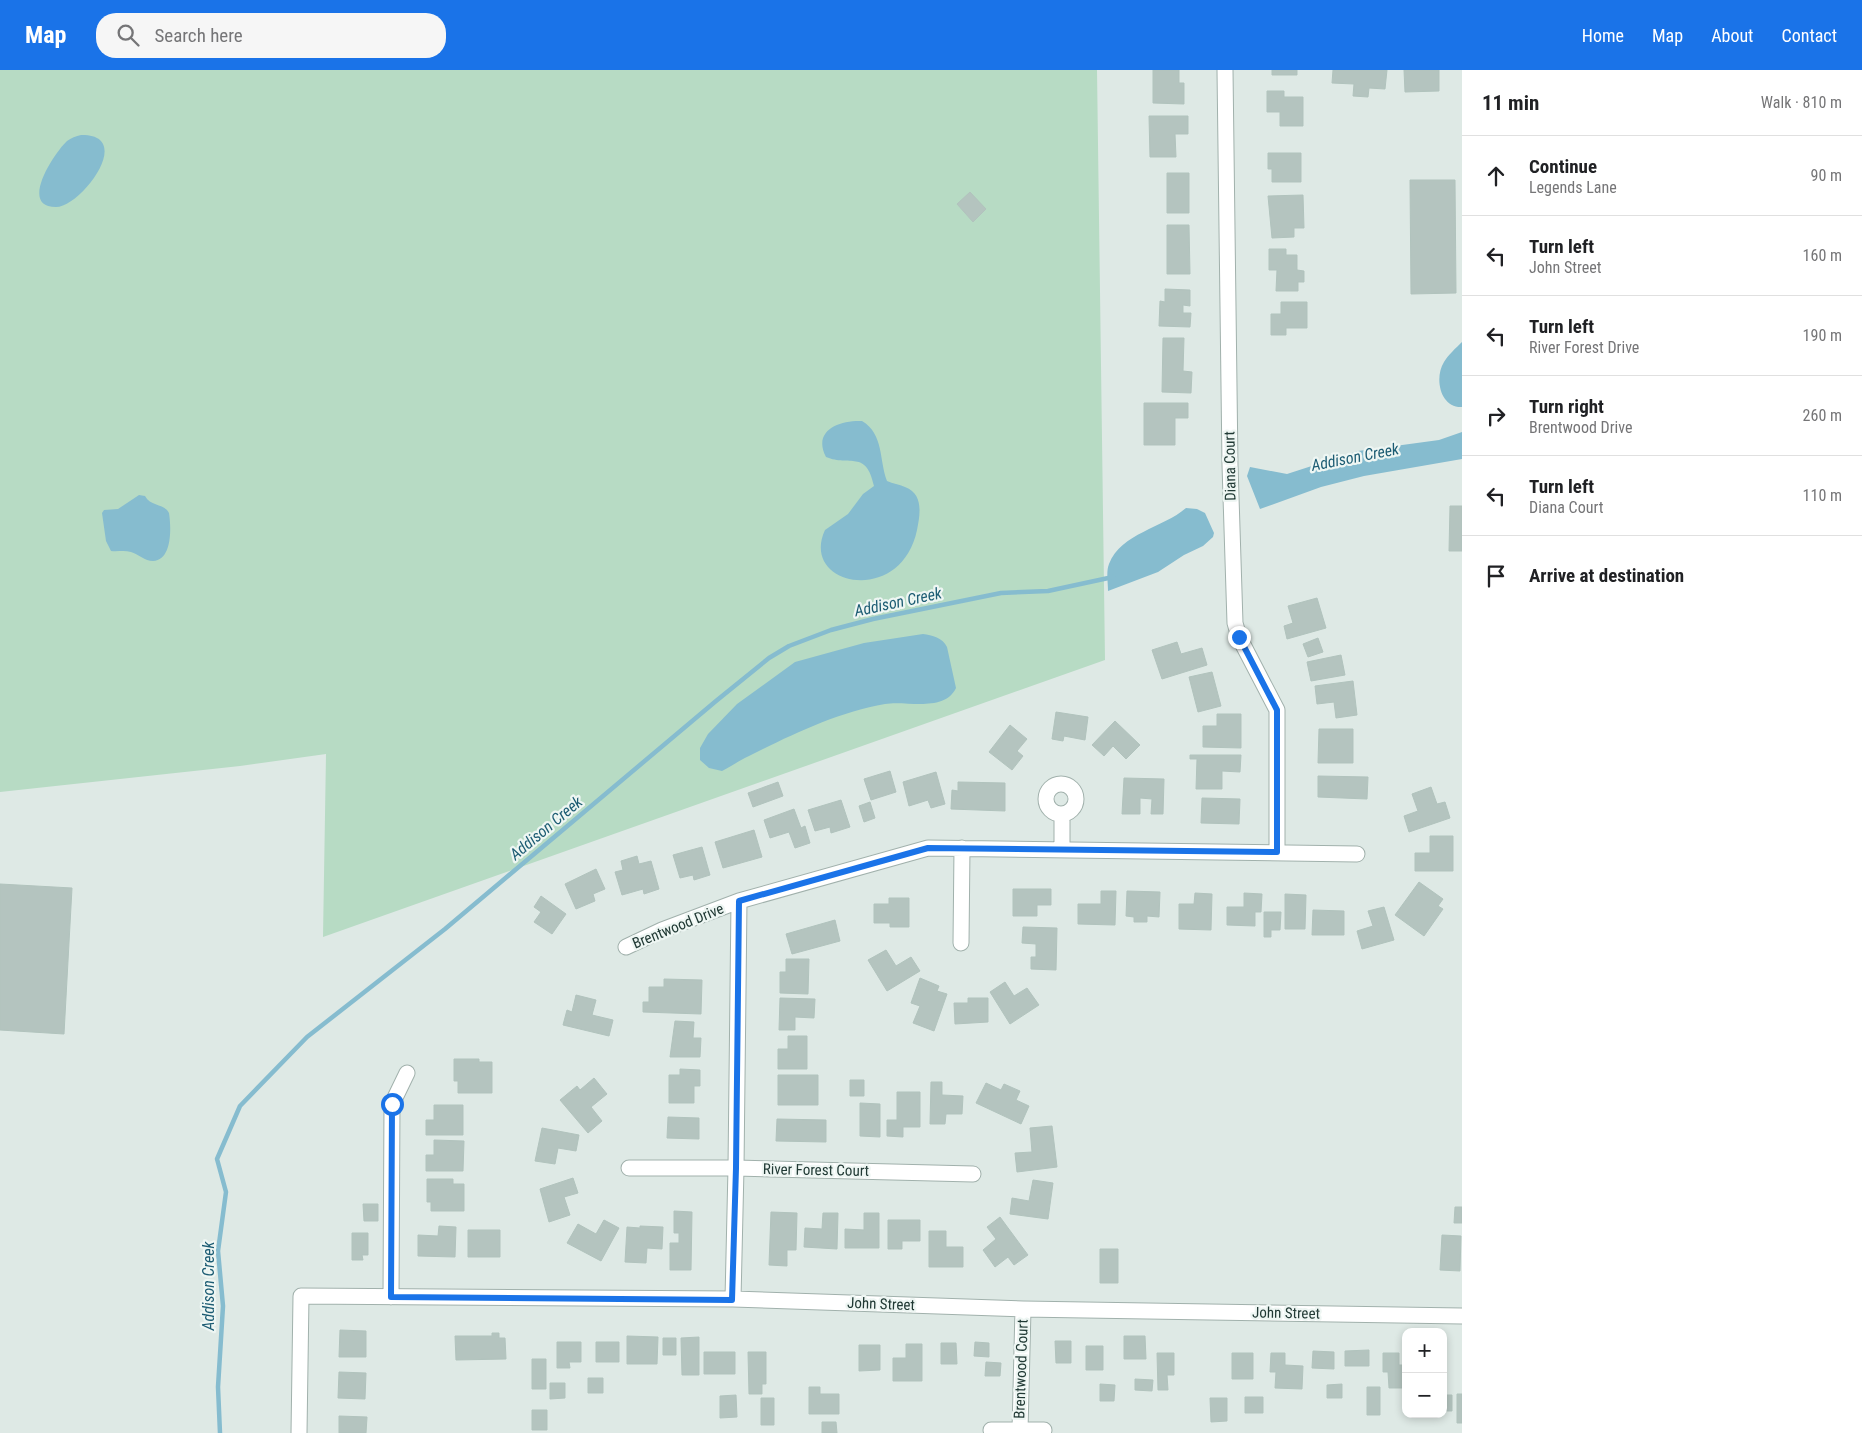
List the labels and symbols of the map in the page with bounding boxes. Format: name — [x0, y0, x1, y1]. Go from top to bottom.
street label: Diana Court — [1220, 431, 1240, 501]
water label: Addison Creek — [1309, 439, 1401, 475]
water label: Addison Creek — [852, 583, 944, 621]
route end — [1228, 626, 1251, 649]
water label: Addison Creek — [505, 792, 587, 864]
street label: Brentwood Drive — [630, 899, 726, 953]
route start — [381, 1093, 404, 1116]
street label: River Forest Court — [763, 1160, 869, 1180]
water label: Addison Creek — [199, 1241, 218, 1331]
street label: John Street — [847, 1294, 915, 1314]
street label: John Street — [1252, 1303, 1320, 1323]
street label: Brentwood Court — [1010, 1319, 1032, 1419]

